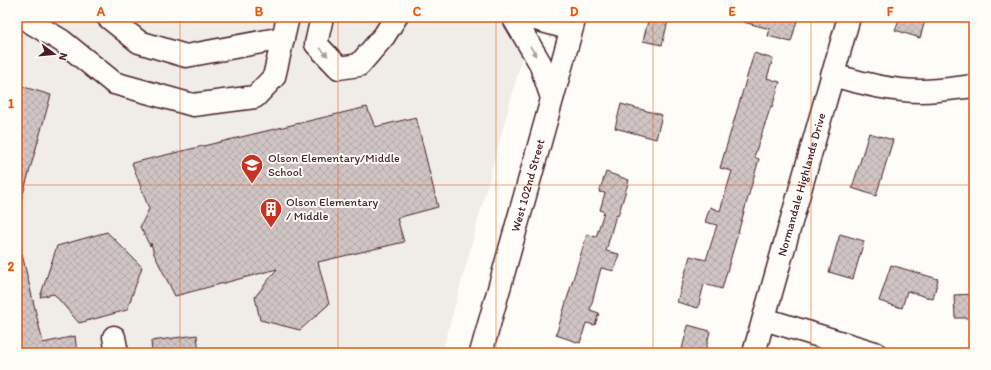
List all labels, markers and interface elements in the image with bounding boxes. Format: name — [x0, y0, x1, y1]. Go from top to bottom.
text: A — [96, 4, 106, 19]
text: B — [255, 4, 264, 19]
text: C — [413, 4, 422, 19]
text: D — [570, 4, 579, 19]
text: E — [728, 4, 736, 19]
text: F — [887, 4, 894, 19]
north arrow — [34, 34, 74, 74]
one-way arrow — [529, 45, 536, 57]
one-way arrow — [319, 47, 329, 57]
text: N — [56, 51, 70, 62]
text: 1 — [8, 96, 14, 111]
street label: Normandale Highlands Drive — [775, 111, 829, 258]
street label: West 102nd Street — [508, 137, 548, 233]
place label: Olson Elementary/Middle School — [268, 151, 400, 179]
school or university icon: Olson Elementary/Middle School — [239, 152, 265, 185]
place label: Olson Elementary / Middle — [286, 195, 378, 223]
building icon: Olson Elementary / Middle — [258, 196, 284, 229]
text: 2 — [8, 259, 15, 274]

